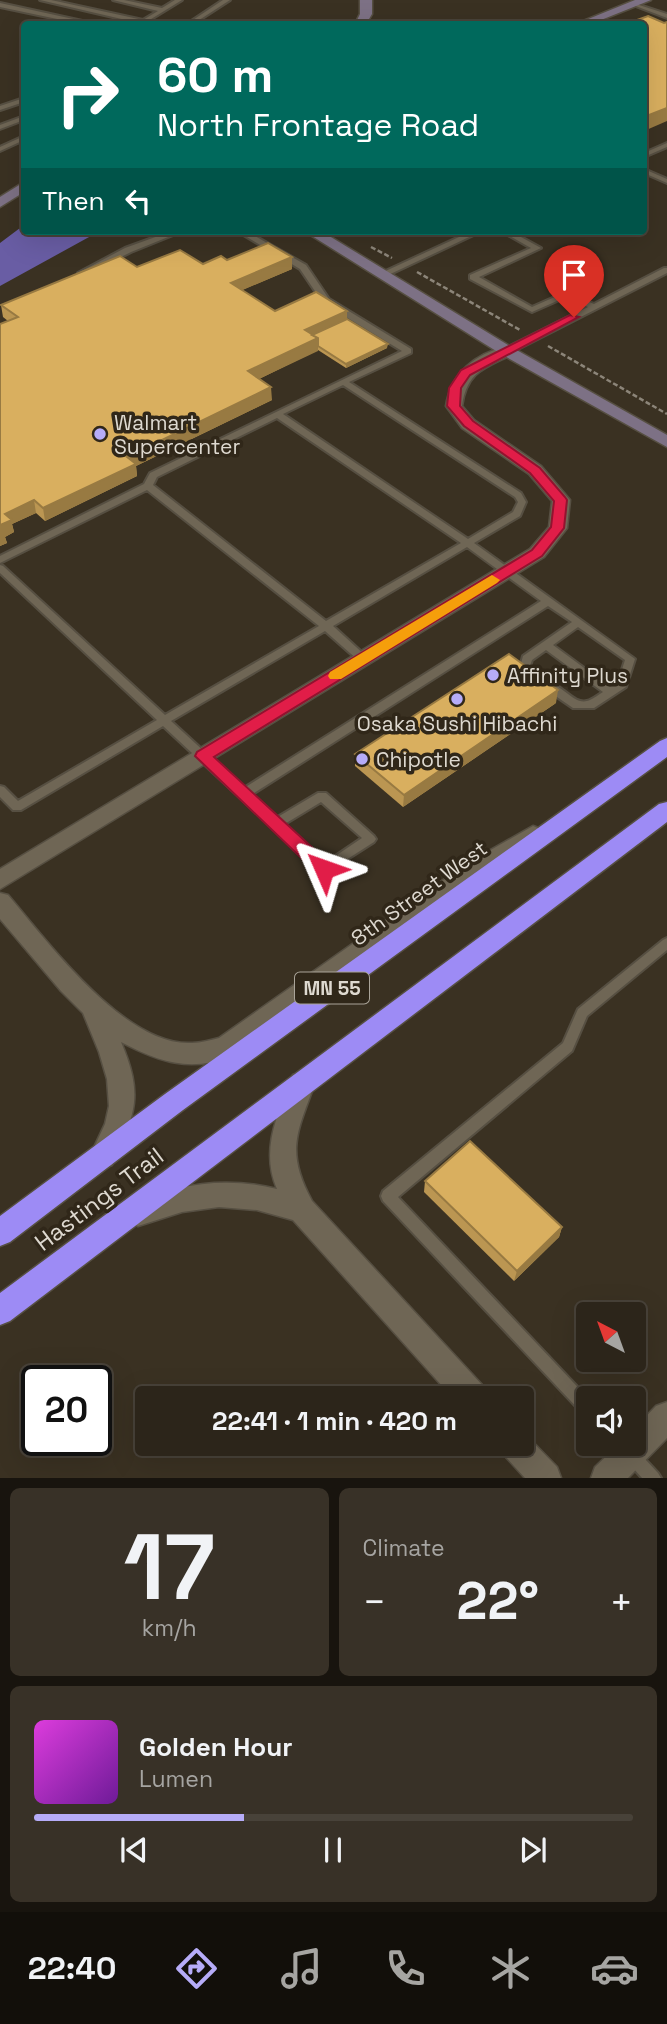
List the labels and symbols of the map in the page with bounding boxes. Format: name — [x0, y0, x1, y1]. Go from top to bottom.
pin — [544, 245, 604, 317]
place label: Walmart Supercenter — [114, 409, 241, 460]
marker: Walmart Supercenter — [92, 426, 108, 442]
place label: Affinity Plus — [507, 662, 628, 689]
marker: Affinity Plus — [485, 667, 501, 683]
marker: Osaka Sushi Hibachi — [449, 691, 465, 707]
place label: Osaka Sushi Hibachi — [357, 710, 557, 737]
place label: Chipotle — [376, 746, 461, 773]
marker: Chipotle — [354, 751, 370, 767]
position arrow — [287, 832, 361, 906]
street label: 8th Street West — [346, 835, 492, 951]
road number: MN 55 — [295, 972, 369, 1004]
street label: Hastings Trail — [28, 1140, 170, 1258]
north arrow — [576, 1302, 646, 1372]
speed limit sign: 20 — [21, 1365, 112, 1456]

